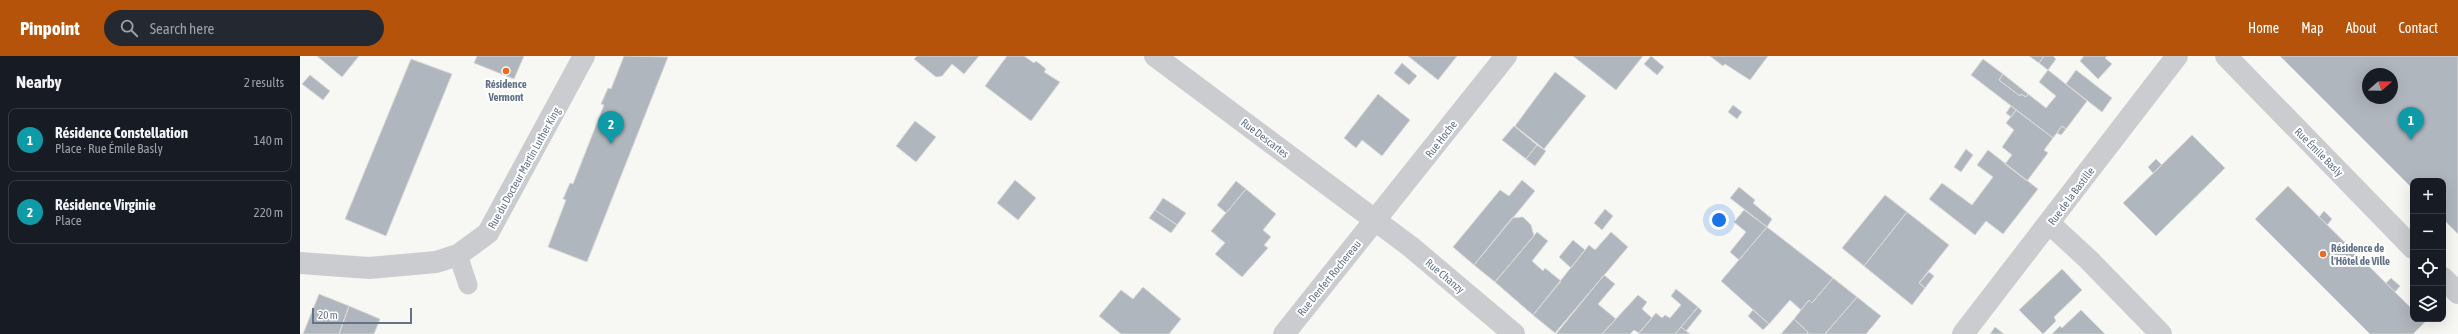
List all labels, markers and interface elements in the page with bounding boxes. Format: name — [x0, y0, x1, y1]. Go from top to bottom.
search box — [104, 10, 384, 46]
text: Pinpoint — [20, 17, 80, 39]
icon: search — [118, 17, 140, 39]
text: Search here — [150, 20, 214, 37]
text: Home — [2248, 20, 2279, 36]
text: Map — [2301, 20, 2324, 36]
text: About — [2346, 20, 2377, 36]
text: Contact — [2399, 20, 2438, 36]
marker: Résidence Vermont — [501, 66, 511, 76]
north arrow — [2362, 68, 2398, 104]
text: Nearby — [16, 72, 62, 92]
text: 2 results — [244, 75, 284, 90]
place label: Résidence Vermont — [485, 78, 527, 103]
street label: Rue du Docteur Martin Luther King — [486, 105, 563, 231]
pin: 1 — [2398, 107, 2424, 140]
pin: 2 — [598, 111, 624, 144]
street label: Rue Descartes — [1239, 116, 1291, 160]
street label: Rue Hoche — [1423, 118, 1459, 160]
text: Résidence Constellation — [55, 124, 188, 141]
street label: Rue Émile Basly — [2292, 125, 2346, 179]
text: 1 — [27, 133, 33, 148]
text: 140 m — [254, 133, 283, 148]
text: Place · Rue Émile Basly — [55, 141, 163, 156]
street label: Rue de la Bastille — [2045, 165, 2097, 227]
map controls — [2410, 178, 2446, 322]
button: + — [2410, 178, 2446, 214]
text: Résidence Virginie — [55, 196, 156, 213]
text: 2 — [27, 205, 33, 220]
text: 220 m — [254, 205, 283, 220]
your location — [1709, 210, 1729, 230]
text: Place — [55, 213, 82, 228]
button: − — [2410, 214, 2446, 250]
street label: Rue Denfert Rochereau — [1295, 238, 1363, 318]
place label: Résidence de l'Hôtel de Ville — [2331, 242, 2390, 267]
marker: Résidence de l'Hôtel de Ville — [2318, 249, 2328, 259]
button: locate — [2410, 250, 2446, 286]
street label: Rue Chanzy — [1423, 256, 1467, 296]
button: layers — [2410, 286, 2446, 322]
scale bar — [312, 306, 412, 325]
text: 20 m — [318, 309, 338, 321]

